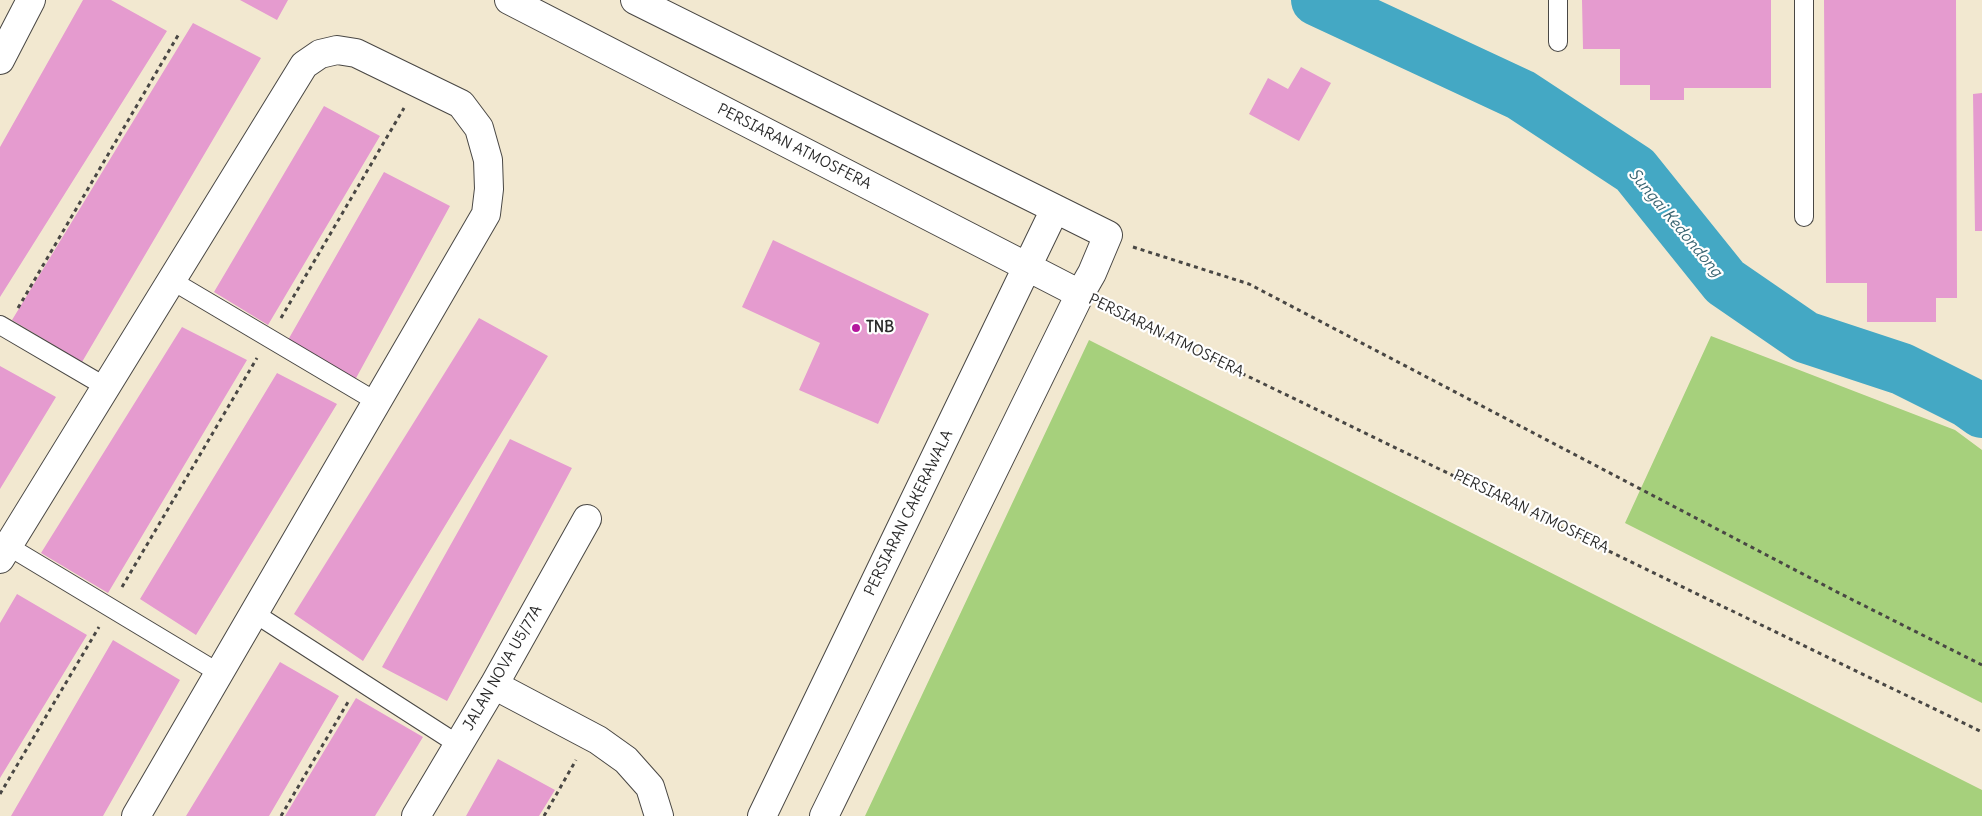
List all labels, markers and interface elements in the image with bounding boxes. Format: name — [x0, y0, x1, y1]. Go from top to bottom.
street label: PERSIARAN ATMOSFERA — [714, 100, 874, 194]
water label: Sungai Kedondong — [1624, 165, 1726, 281]
street label: PERSIARAN ATMOSFERA — [1085, 291, 1247, 381]
place label: TNB — [866, 319, 894, 337]
marker: TNB — [850, 322, 862, 334]
street label: PERSIARAN CAKERAWALA — [861, 427, 957, 599]
street label: PERSIARAN ATMOSFERA — [1450, 467, 1612, 557]
street label: JALAN NOVA U5/77A — [460, 602, 546, 734]

